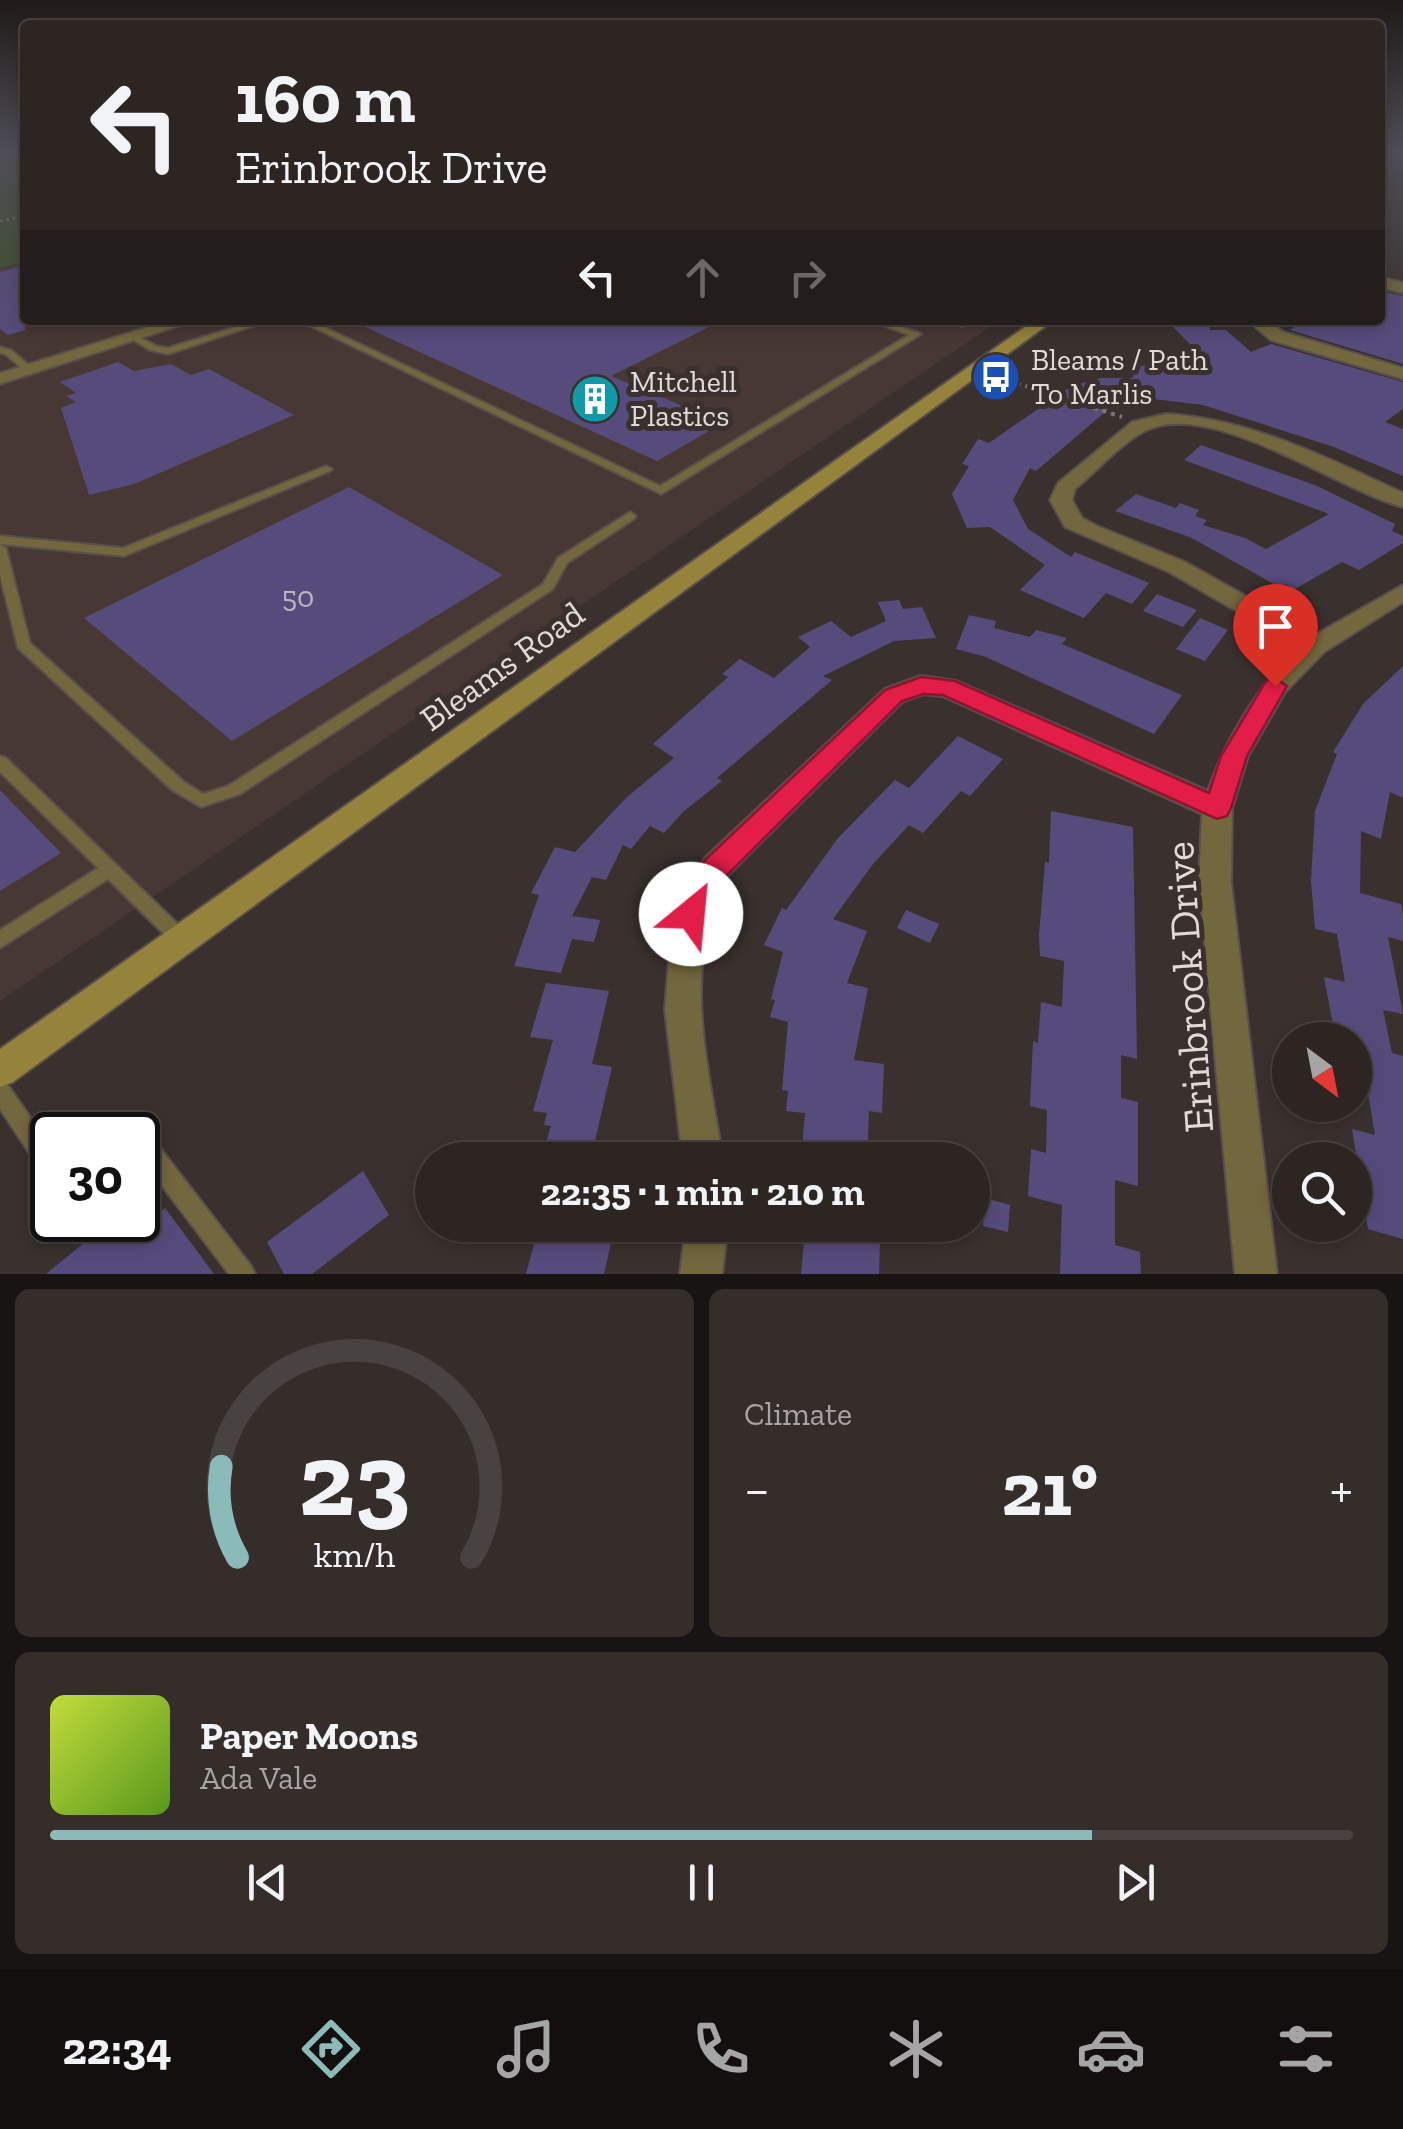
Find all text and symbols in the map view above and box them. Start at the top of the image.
text: 160 m [235,56,416,140]
icon: left [70,60,200,190]
text: Erinbrook Drive [235,141,547,195]
icon: left [570,250,625,305]
icon: ahead [675,250,730,305]
icon: right [780,250,835,305]
place label: Bleams / Path To Marlis [1031,342,1208,412]
bus stop icon: Bleams / Path To Marlis [970,351,1022,403]
place label: Mitchell Plastics [630,364,737,434]
building icon: Mitchell Plastics [569,373,621,425]
house number: 50 [282,579,314,615]
pin [1233,584,1318,687]
street label: Bleams Road [412,592,592,740]
icon: arrive [1248,599,1303,654]
street label: Erinbrook Drive [1153,840,1224,1134]
position arrow [639,862,743,966]
north arrow [1272,1022,1372,1122]
map controls [1272,1022,1372,1242]
speed limit sign: 30 [30,1112,160,1242]
button: search [1272,1142,1372,1242]
text: 22:35 · 1 min · 210 m [541,1169,864,1215]
text: Climate [744,1395,852,1433]
text: 23 [299,1417,410,1542]
text: 21° [1002,1444,1098,1534]
text: − [744,1456,770,1522]
text: + [1330,1456,1353,1522]
text: km/h [314,1533,395,1576]
text: Paper Moons [200,1713,418,1759]
text: Ada Vale [200,1759,317,1797]
icon: previous [240,1855,295,1910]
icon: pause [674,1855,729,1910]
icon: next [1108,1855,1163,1910]
icon: directions [296,2014,366,2084]
icon: music [491,2014,561,2084]
icon: phone [686,2014,756,2084]
icon: climate [881,2014,951,2084]
icon: car [1076,2014,1146,2084]
icon: filters [1271,2014,1341,2084]
text: 22:34 [62,2022,172,2076]

